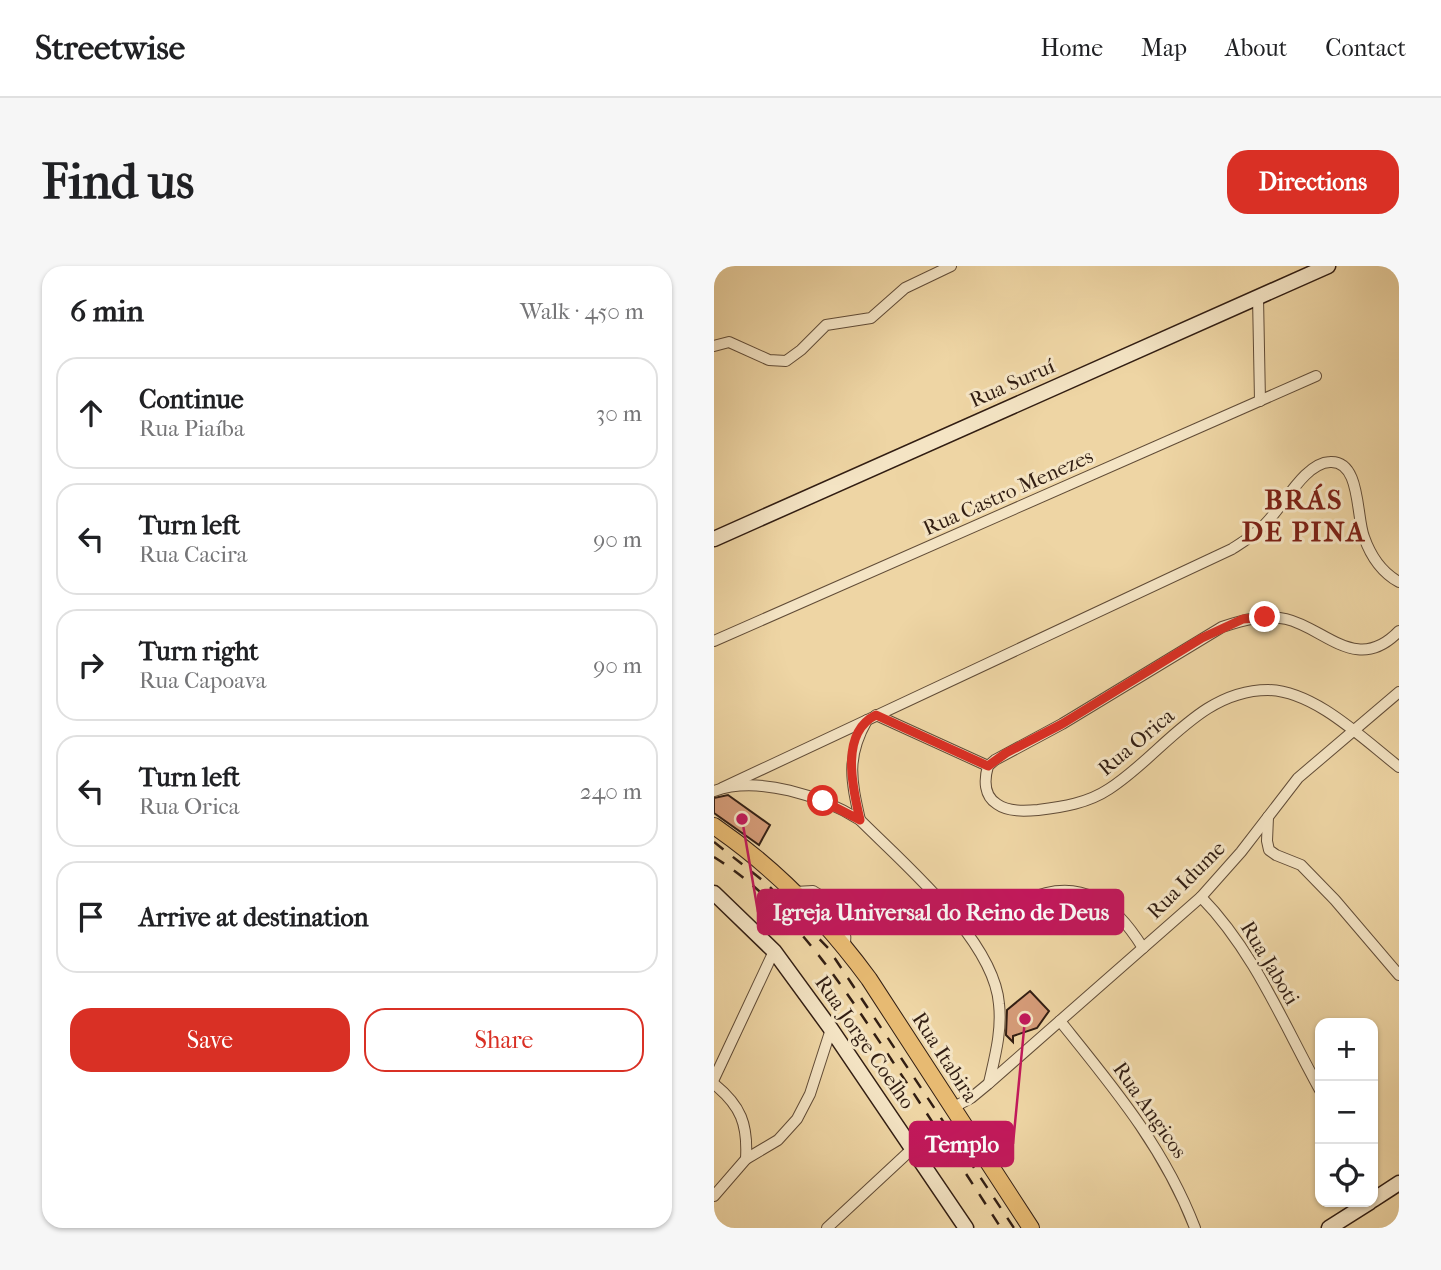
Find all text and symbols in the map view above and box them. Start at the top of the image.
text: Streetwise [35,29,185,68]
text: Home [1041,34,1103,62]
text: Map [1141,34,1187,62]
text: About [1225,34,1287,62]
text: Contact [1325,34,1406,62]
button: Directions [1227,150,1399,214]
text: Find us [42,153,194,211]
text: 6 min [70,294,144,329]
text: Walk · 450 m [520,298,644,325]
street label: Rua Suruí [966,353,1059,412]
text: Continue [139,384,244,415]
icon: ahead [72,394,110,432]
text: 30 m [596,400,642,427]
text: Rua Piaíba [139,415,245,442]
street label: Rua Castro Menezes [919,444,1097,540]
district label: BRÁS DE PINA [1242,483,1366,548]
text: Turn left [139,510,240,541]
icon: left [72,520,110,558]
text: 90 m [593,526,642,553]
text: Rua Cacira [139,541,247,568]
route end [1249,601,1280,632]
text: Turn right [139,636,259,667]
icon: right [72,646,110,684]
text: 90 m [593,652,642,679]
text: Rua Capoava [139,667,266,694]
street label: Rua Orica [1093,703,1179,781]
text: Turn left [139,762,240,793]
icon: left [72,772,110,810]
text: 240 m [580,778,642,805]
route start [807,785,838,816]
text: Rua Orica [139,793,239,820]
street label: Rua Idume [1142,836,1230,924]
callout: Igreja Universal do Reino de Deus [758,890,1123,934]
icon: arrive [72,898,110,936]
text: Igreja Universal do Reino de Deus [773,899,1110,926]
text: Arrive at destination [139,902,369,933]
street label: Rua Jaboti [1236,917,1304,1009]
street label: Rua Jorge Coelho [810,971,920,1113]
button: Save [70,1008,350,1072]
button: Share [364,1008,644,1072]
street label: Rua Itabira [907,1008,983,1106]
map controls [1315,1018,1378,1207]
button: + [1315,1018,1378,1081]
street label: Rua Angicos [1108,1057,1192,1163]
button: − [1315,1081,1378,1144]
callout: Templo [910,1122,1013,1166]
text: Templo [924,1131,999,1158]
button: locate [1315,1144,1378,1207]

